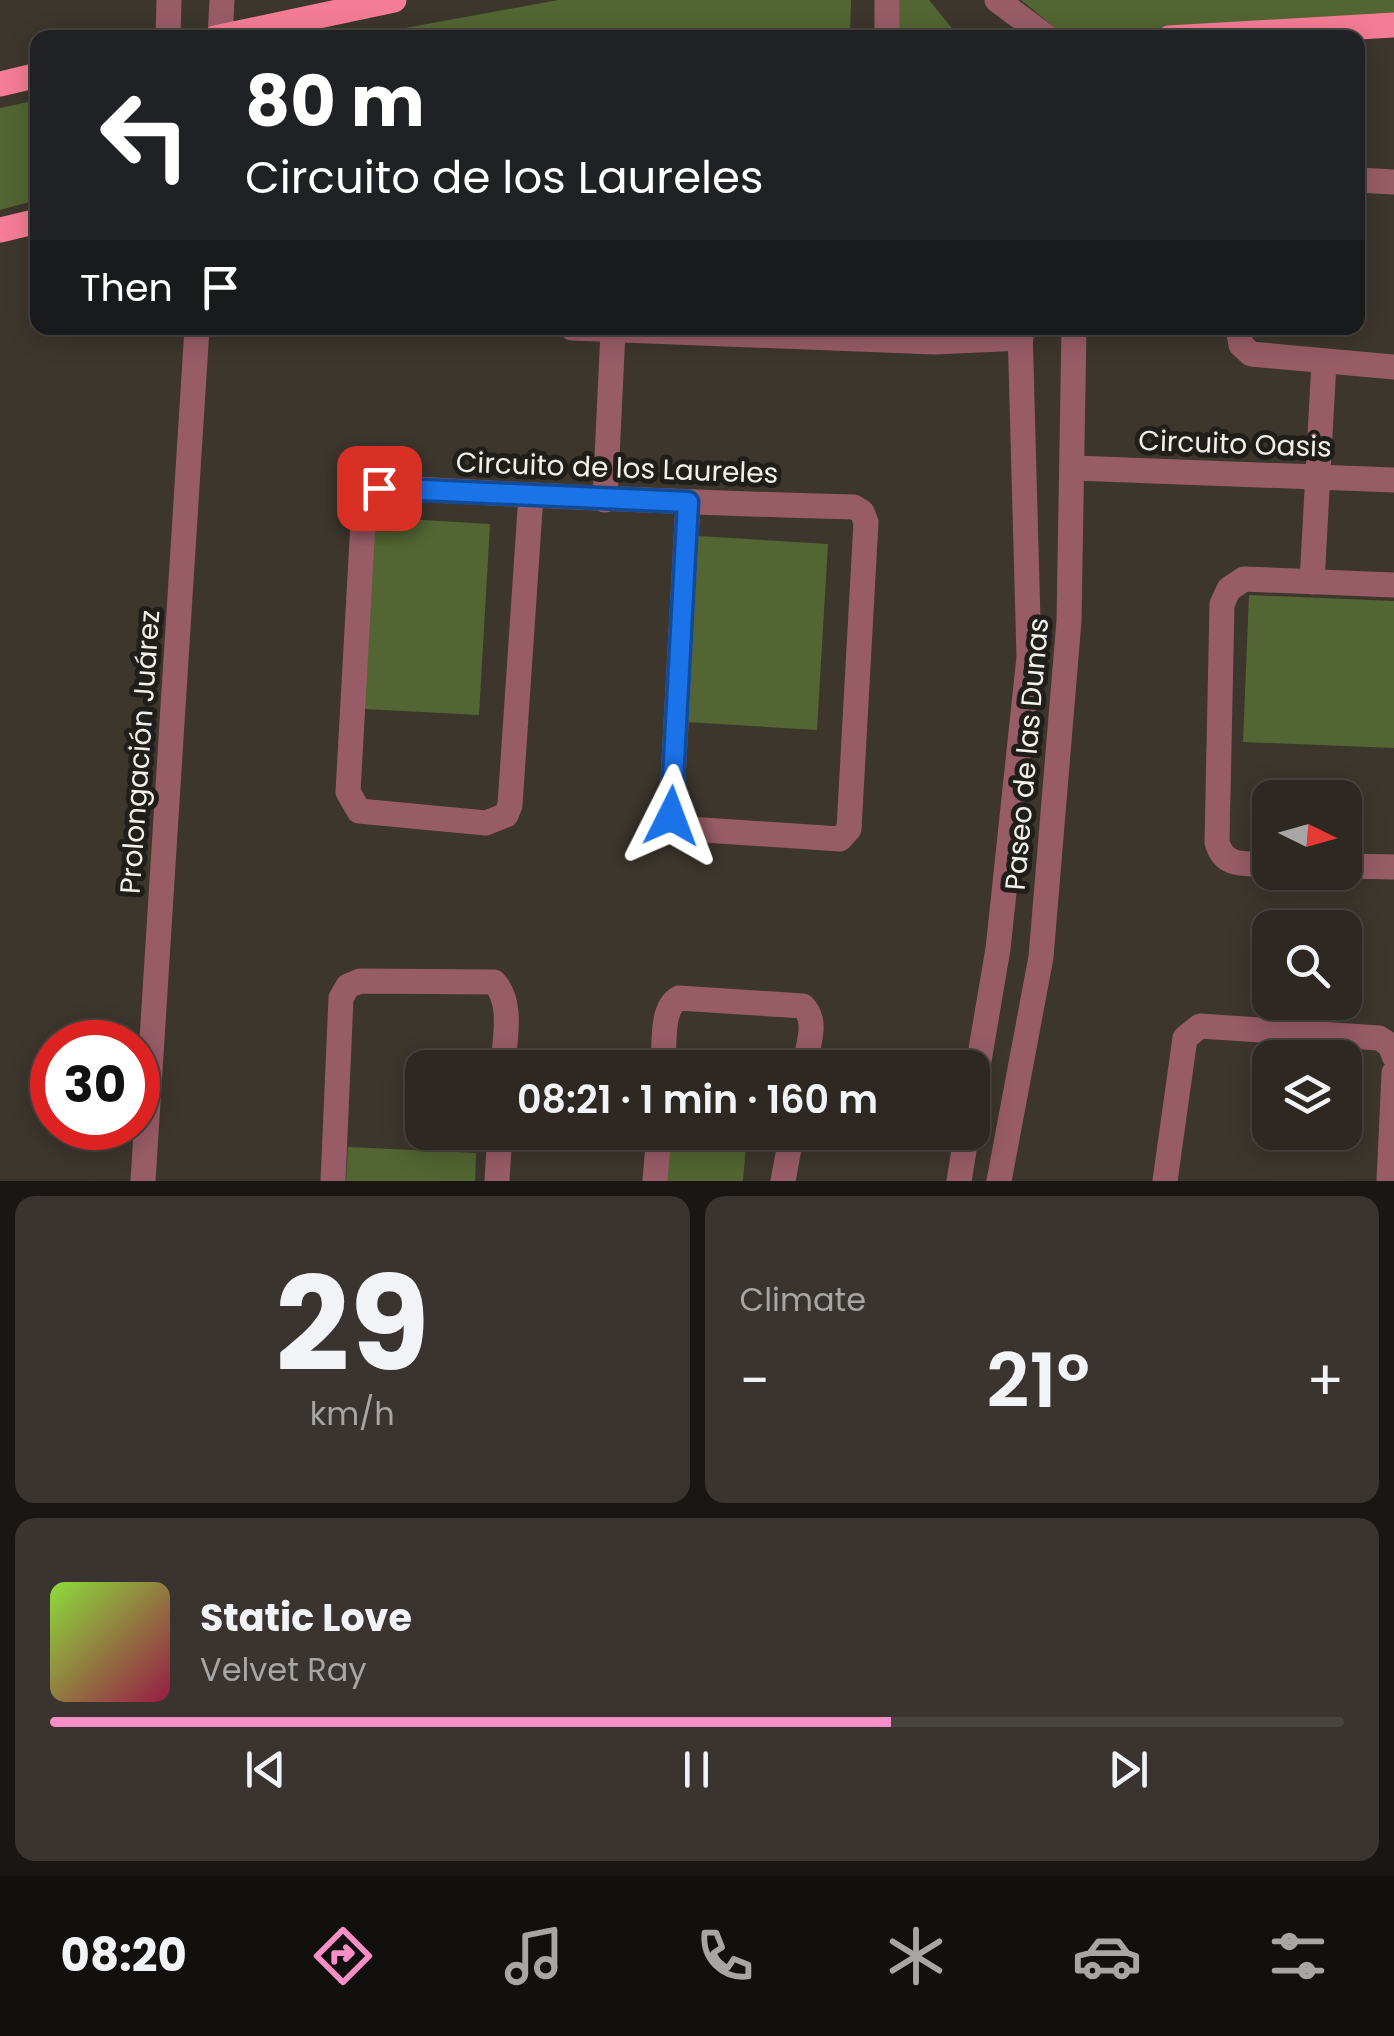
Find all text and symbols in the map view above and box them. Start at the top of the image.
text: 80 m [245,52,425,151]
icon: left [80,70,210,200]
text: Circuito de los Laureles [245,146,764,209]
icon: arrive [193,260,248,315]
text: Then [80,261,173,314]
street label: Circuito Oasis [1138,421,1332,467]
street label: Circuito de los Laureles [455,443,779,493]
pin [337,446,422,531]
icon: arrive [352,461,407,516]
street label: Prolongación Juárez [111,609,169,895]
street label: Paseo de las Dunas [996,616,1058,892]
position arrow [619,764,723,868]
north arrow [1252,780,1362,890]
map controls [1252,780,1362,1150]
button: search [1252,910,1362,1020]
speed limit sign: 30 [30,1020,160,1150]
button: layers [1252,1040,1362,1150]
text: 08:21 · 1 min · 160 m [517,1073,878,1126]
text: 29 [275,1233,429,1416]
text: Climate [740,1277,866,1322]
text: 21° [986,1328,1090,1433]
text: − [740,1342,770,1419]
text: + [1306,1342,1344,1419]
text: km/h [310,1391,395,1436]
text: Static Love [200,1591,412,1644]
text: Velvet Ray [200,1647,366,1692]
icon: previous [238,1742,293,1797]
icon: pause [669,1742,724,1797]
icon: next [1101,1742,1156,1797]
icon: directions [308,1921,378,1991]
icon: music [499,1921,569,1991]
icon: phone [690,1921,760,1991]
icon: climate [881,1921,951,1991]
icon: car [1072,1921,1142,1991]
icon: filters [1263,1921,1333,1991]
text: 08:20 [61,1924,187,1987]

